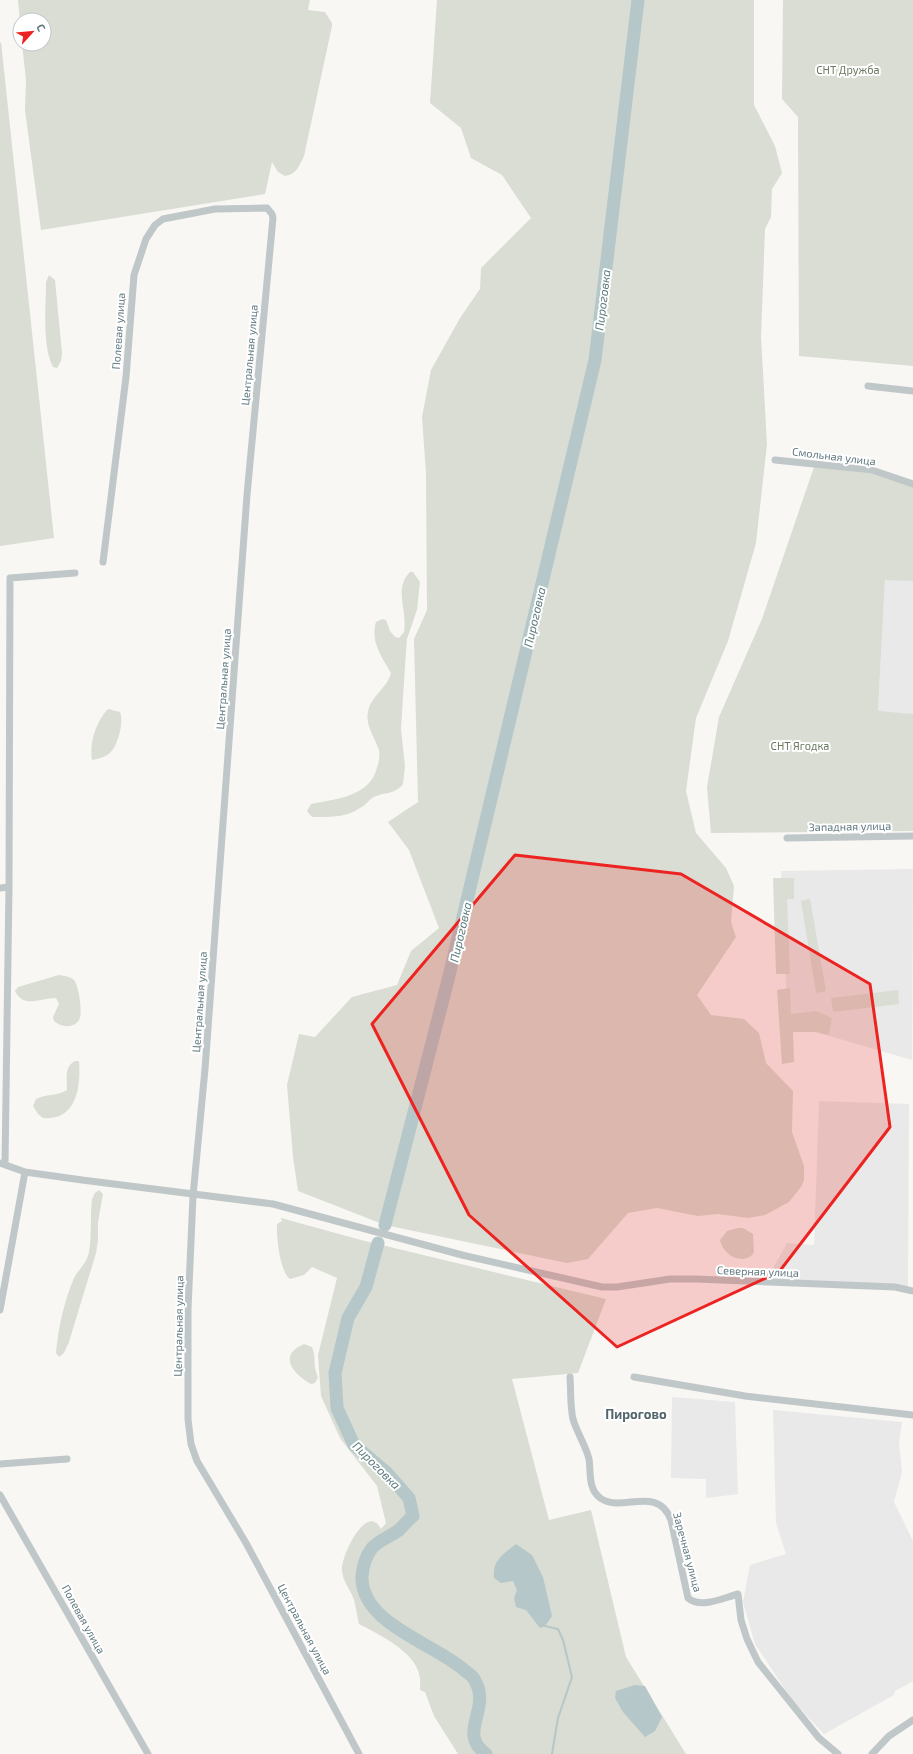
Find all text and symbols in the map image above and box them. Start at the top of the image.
north arrow [12,12,52,52]
text: С [34,21,49,34]
park label: СНТ Дружба [816,63,880,77]
water label: Пироговка [591,269,613,331]
street label: Полевая улица [109,292,128,370]
street label: Центральная улица [238,304,261,406]
street label: Смольная улица [791,444,877,469]
water label: Пироговка [520,585,548,648]
street label: Центральная улица [213,628,234,730]
park label: СНТ Ягодка [771,739,829,752]
street label: Западная улица [809,819,891,834]
water label: Пироговка [446,900,474,963]
street label: Центральная улица [189,951,210,1053]
street label: Северная улица [717,1263,799,1280]
street label: Центральная улица [171,1275,186,1377]
district label: Пирогово [605,1406,667,1422]
water label: Пироговка [350,1438,404,1492]
street label: Заречная улица [670,1511,705,1594]
street label: Центральная улица [275,1581,335,1677]
street label: Полевая улица [59,1582,108,1656]

